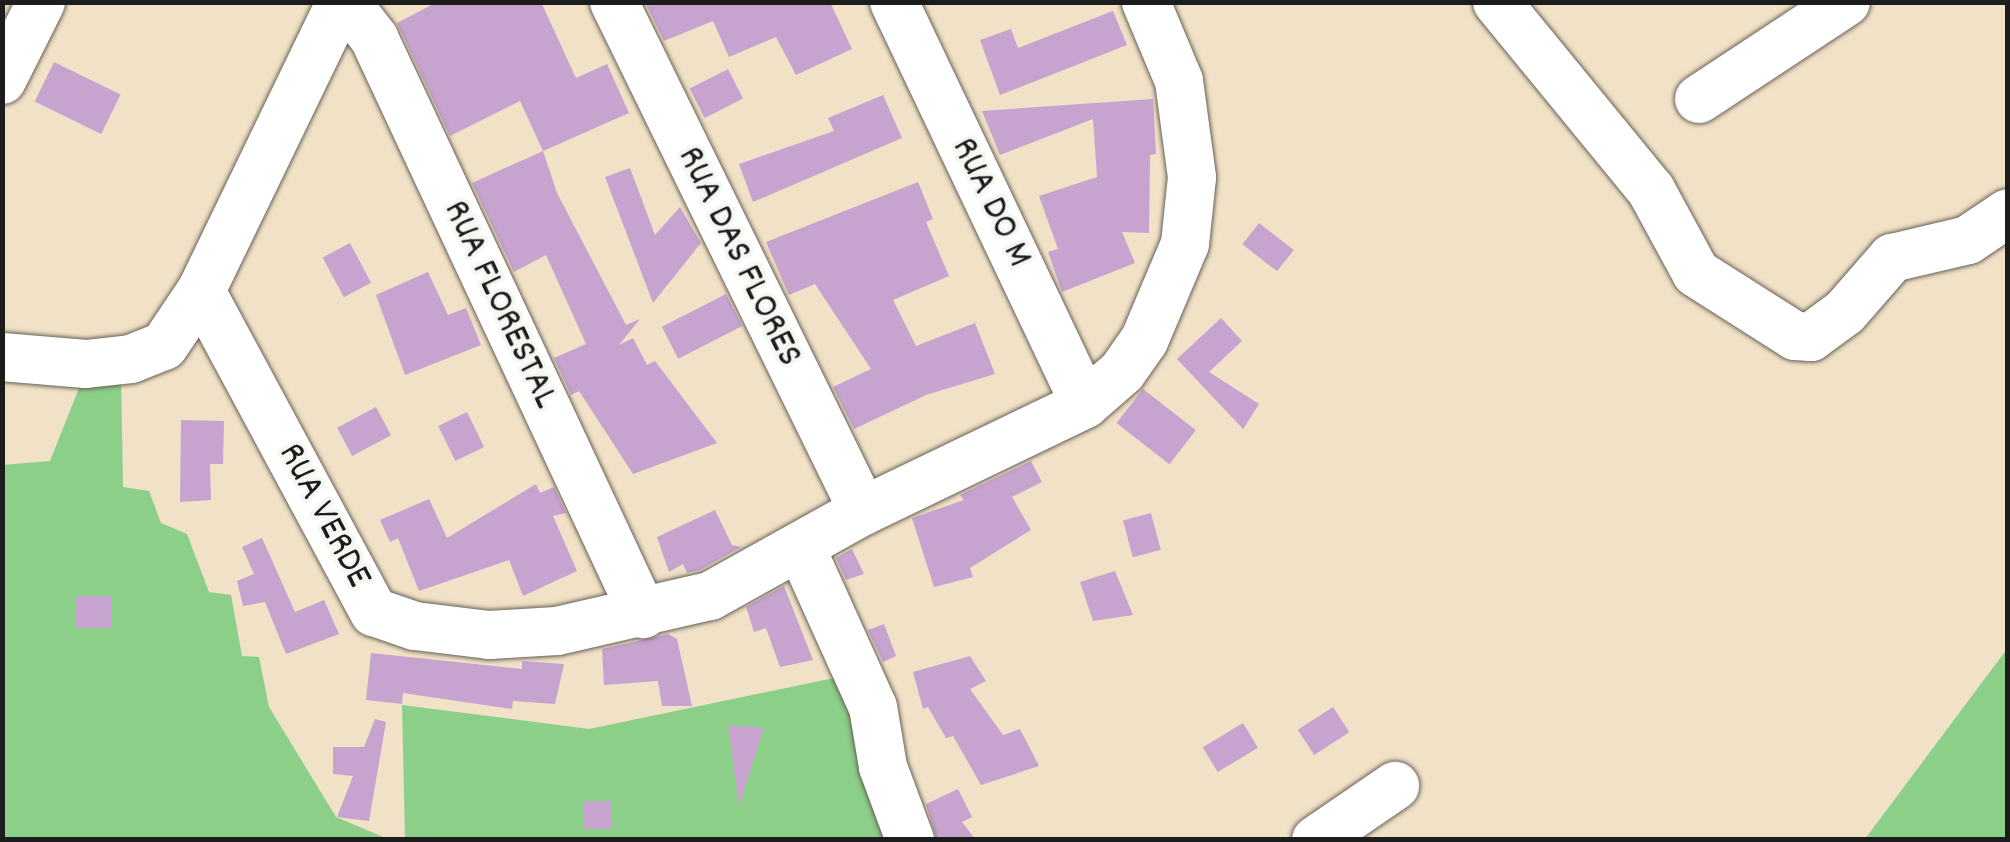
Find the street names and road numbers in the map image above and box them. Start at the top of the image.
street label: RUA DO M [939,131,1041,275]
street label: RUA DAS FLORES [665,140,811,374]
street label: RUA FLORESTAL [431,194,567,416]
street label: RUA VERDE [266,436,380,596]

